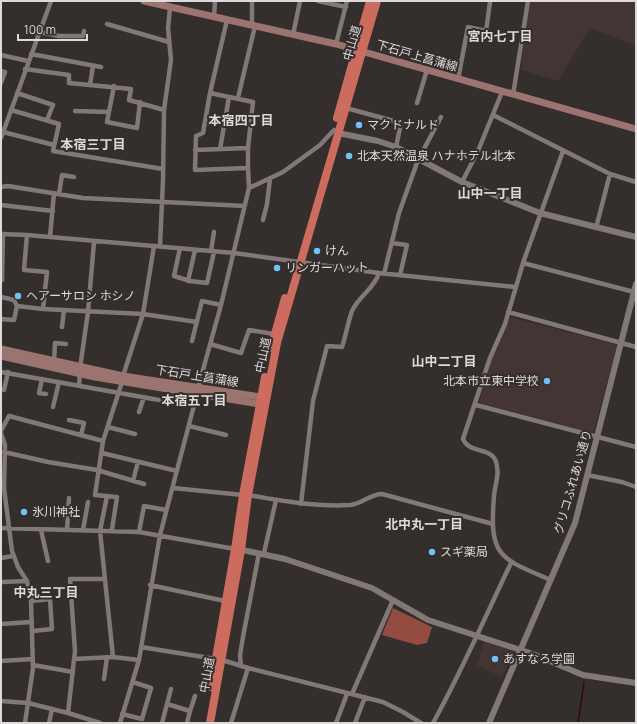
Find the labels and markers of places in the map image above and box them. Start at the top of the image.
place label: マクドナルド [367,116,439,133]
marker: マクドナルド [354,120,364,130]
place label: 北本天然温泉 ハナホテル北本 [357,147,515,164]
marker: 北本天然温泉 ハナホテル北本 [344,151,354,161]
place label: けん [325,242,349,259]
marker: けん [312,246,322,256]
place label: リンガーハット [285,259,369,276]
marker: リンガーハット [272,263,282,273]
place label: ヘアーサロン ホシノ [26,287,135,304]
marker: ヘアーサロン ホシノ [13,291,23,301]
place label: 北本市立東中学校 [443,372,539,389]
marker: 北本市立東中学校 [542,376,552,386]
place label: 氷川神社 [32,503,80,520]
marker: 氷川神社 [19,507,29,517]
place label: スギ薬局 [440,543,488,560]
marker: スギ薬局 [427,547,437,557]
place label: あすなろ学園 [503,650,575,667]
marker: あすなろ学園 [490,654,500,664]

